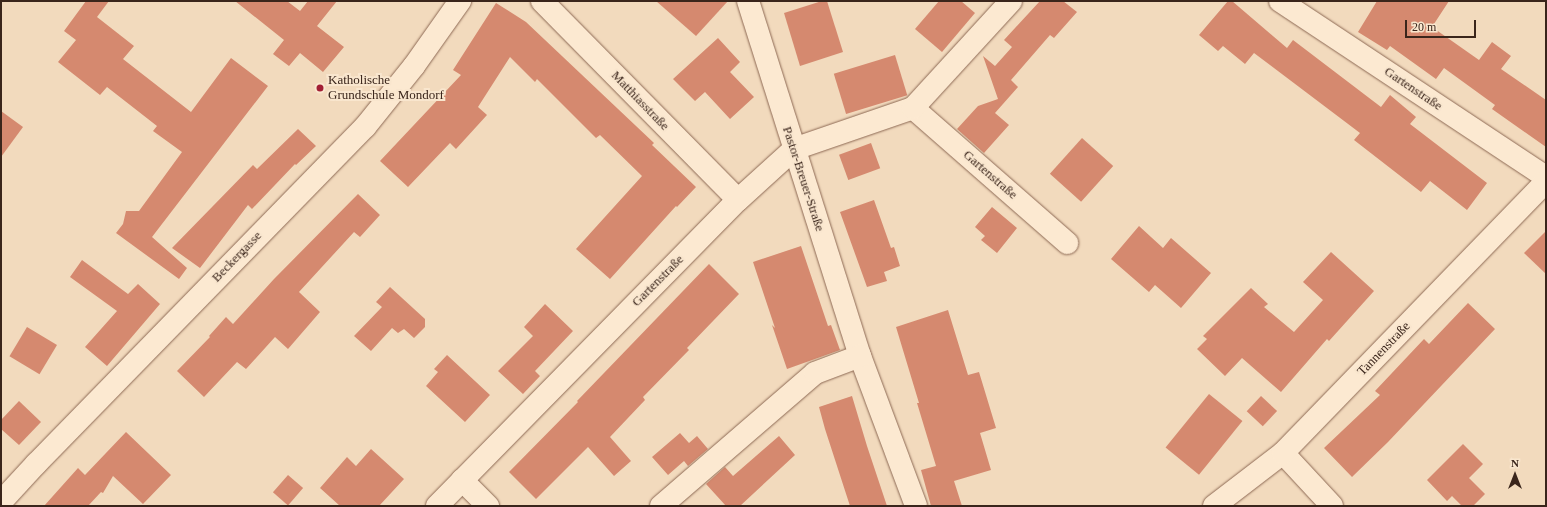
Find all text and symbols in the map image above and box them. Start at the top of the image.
scale bar [1407,12,1478,38]
text: 20 m [1412,20,1436,34]
street label: Gartenstraße [1381,64,1445,114]
street label: Matthiasstraße [608,68,672,134]
place label: Katholische Grundschule Mondorf [328,73,444,104]
marker: Katholische Grundschule Mondorf [315,83,325,93]
street label: Pastor-Breuer-Straße [779,125,827,233]
street label: Gartenstraße [960,147,1020,203]
street label: Beckergasse [209,228,265,286]
street label: Gartenstraße [629,252,687,310]
street label: Tannenstraße [1354,319,1414,379]
north arrow [1495,455,1535,495]
text: N [1511,457,1519,469]

